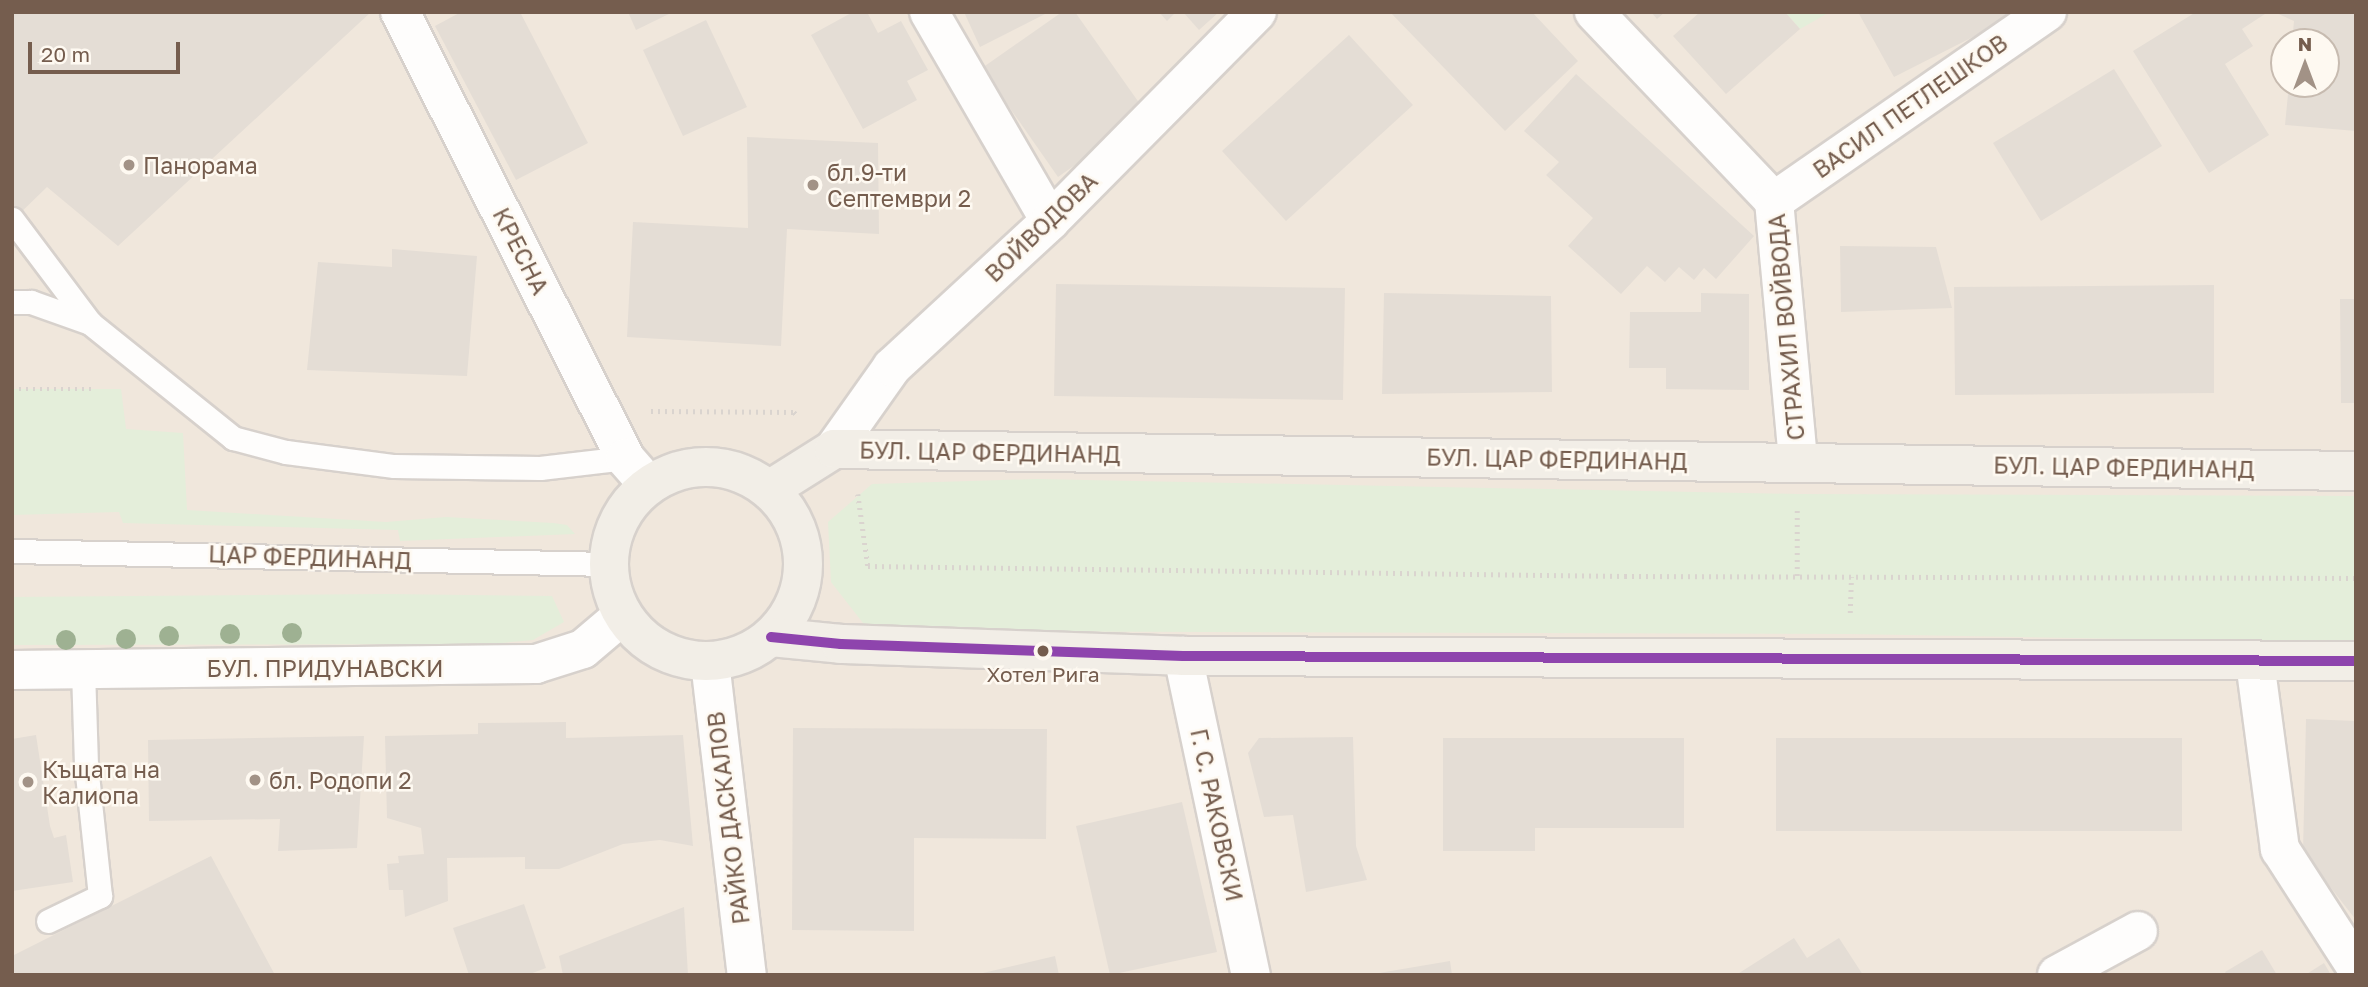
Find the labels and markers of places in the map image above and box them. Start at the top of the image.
place label: Панорама [143,151,258,179]
marker: Панорама [121,157,137,173]
place label: бл.9-ти Септември 2 [827,158,971,212]
marker: бл.9-ти Септември 2 [805,177,821,193]
marker: Хотел Рига [1036,644,1050,658]
place label: Хотел Рига [986,661,1100,687]
place label: Къщата на Калиопа [42,755,160,809]
place label: бл. Родопи 2 [269,766,412,794]
marker: бл. Родопи 2 [247,772,263,788]
marker: Къщата на Калиопа [20,774,36,790]

